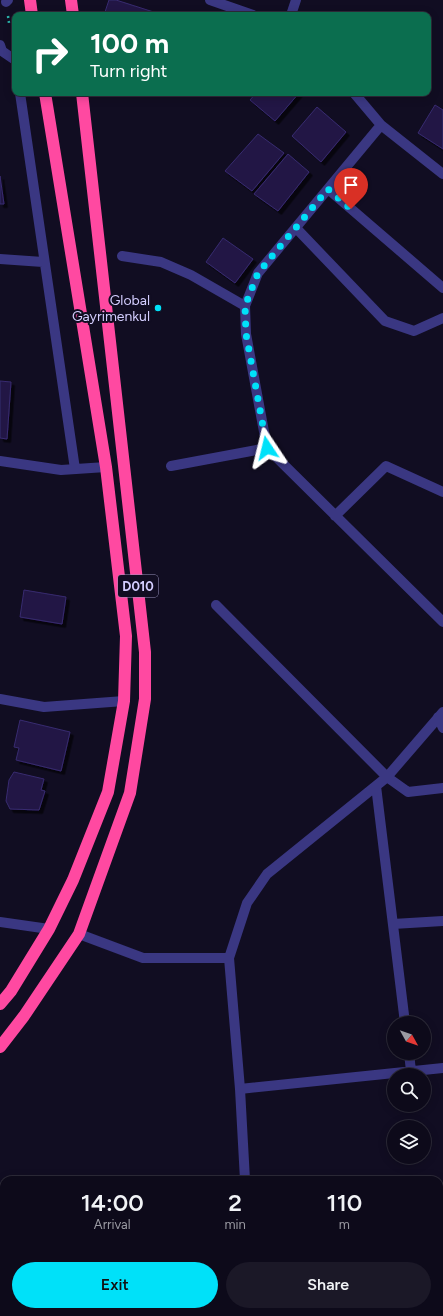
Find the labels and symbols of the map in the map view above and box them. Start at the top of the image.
pin [334,168,368,209]
place label: Global Gayrimenkul [72,292,150,325]
marker: Global Gayrimenkul [153,303,163,313]
position arrow [246,427,288,469]
road number: D010 [118,575,158,597]
north arrow [387,1016,431,1060]

